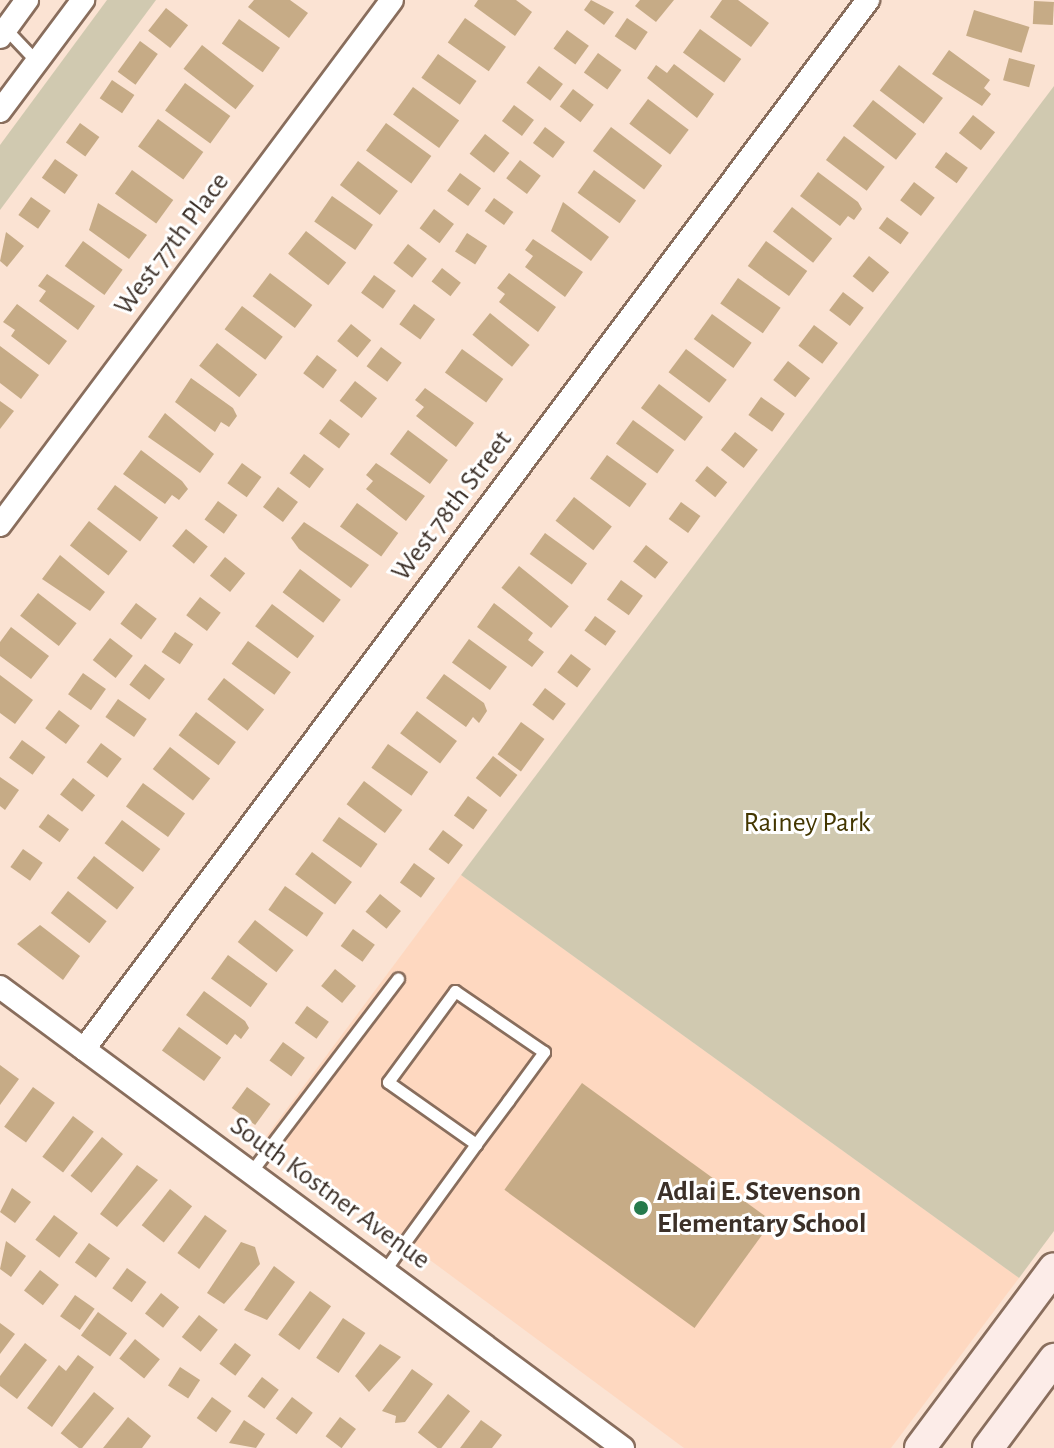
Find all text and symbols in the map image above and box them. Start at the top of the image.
street label: West 77th Place [107,166,237,322]
street label: West 78th Street [385,424,519,588]
park label: Rainey Park [744,806,870,840]
street label: South Kostner Avenue [223,1109,437,1277]
place label: Adlai E. Stevenson Elementary School [657,1175,866,1241]
marker: Adlai E. Stevenson Elementary School [632,1199,650,1217]

